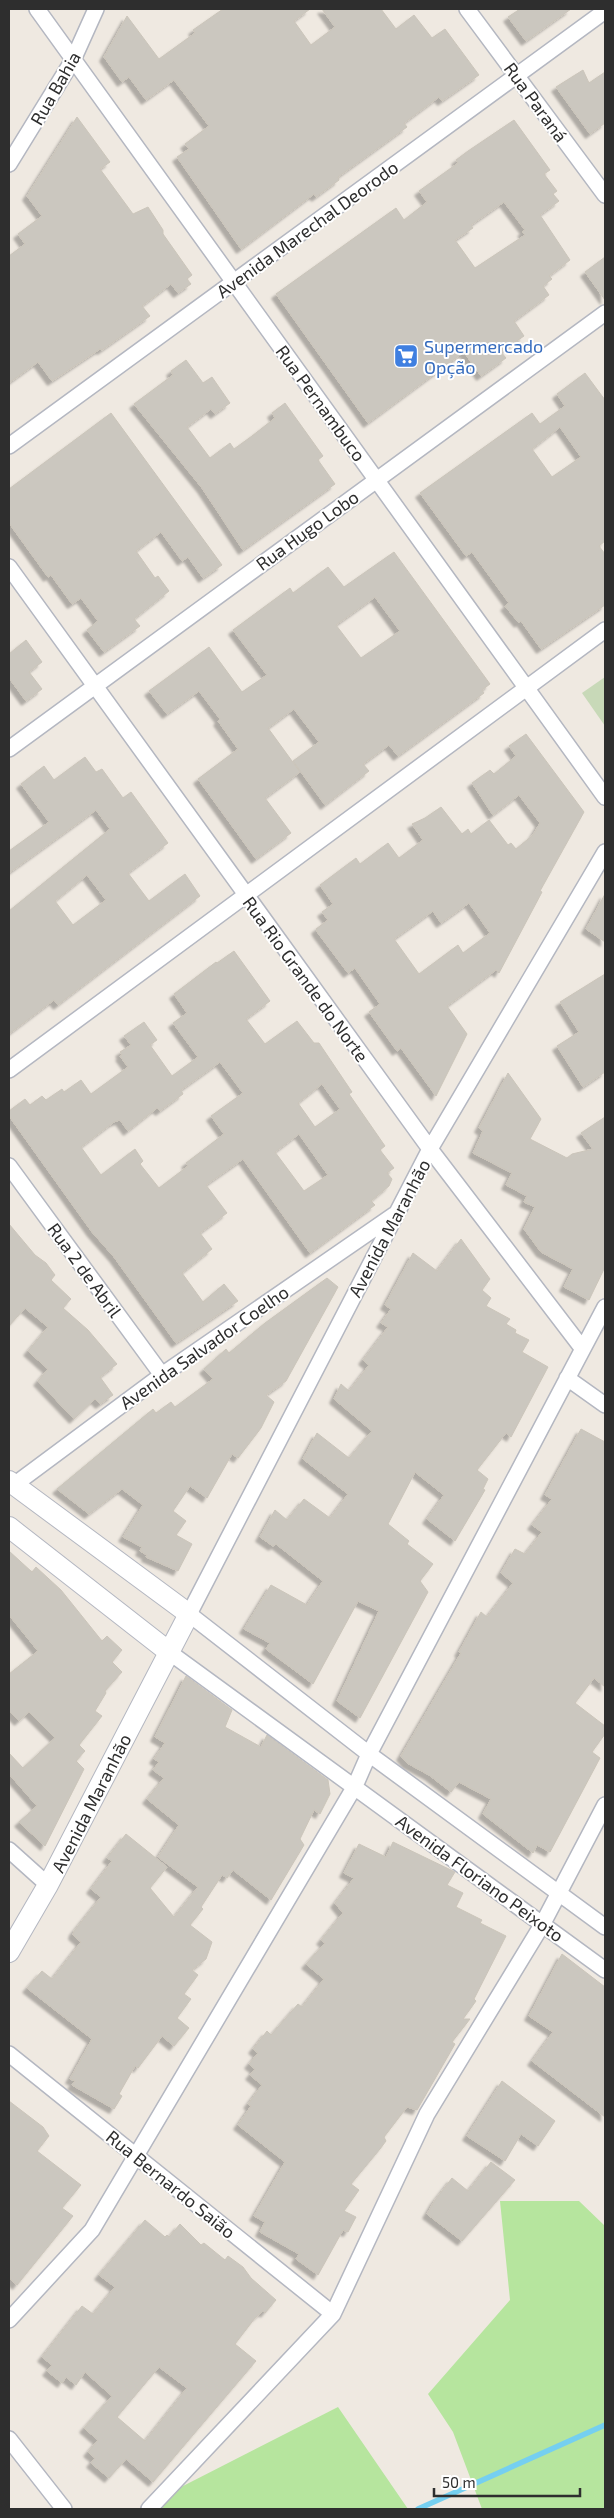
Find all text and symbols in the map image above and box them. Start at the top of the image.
street label: Rua Bahia [25,47,85,129]
street label: Rua Paraná [500,58,572,146]
street label: Avenida Marechal Deorodo [212,156,402,302]
place label: Supermercado Opção [424,335,543,379]
street label: Rua Pernambuco [271,341,371,465]
supermarket icon: Supermercado Opção [393,343,419,369]
street label: Rua Hugo Lobo [251,485,363,575]
street label: Rua Rio Grande do Norte [239,892,373,1066]
street label: Avenida Maranhão [343,1155,435,1301]
street label: Rua 2 de Abril [43,1218,127,1322]
street label: Avenida Salvador Coelho [115,1280,293,1414]
street label: Avenida Maranhão [47,1730,135,1876]
street label: Avenida Floriano Peixoto [392,1810,568,1946]
street label: Rua Bernardo Saião [102,2125,240,2243]
scale bar [434,2466,580,2498]
text: 50 m [442,2473,476,2491]

